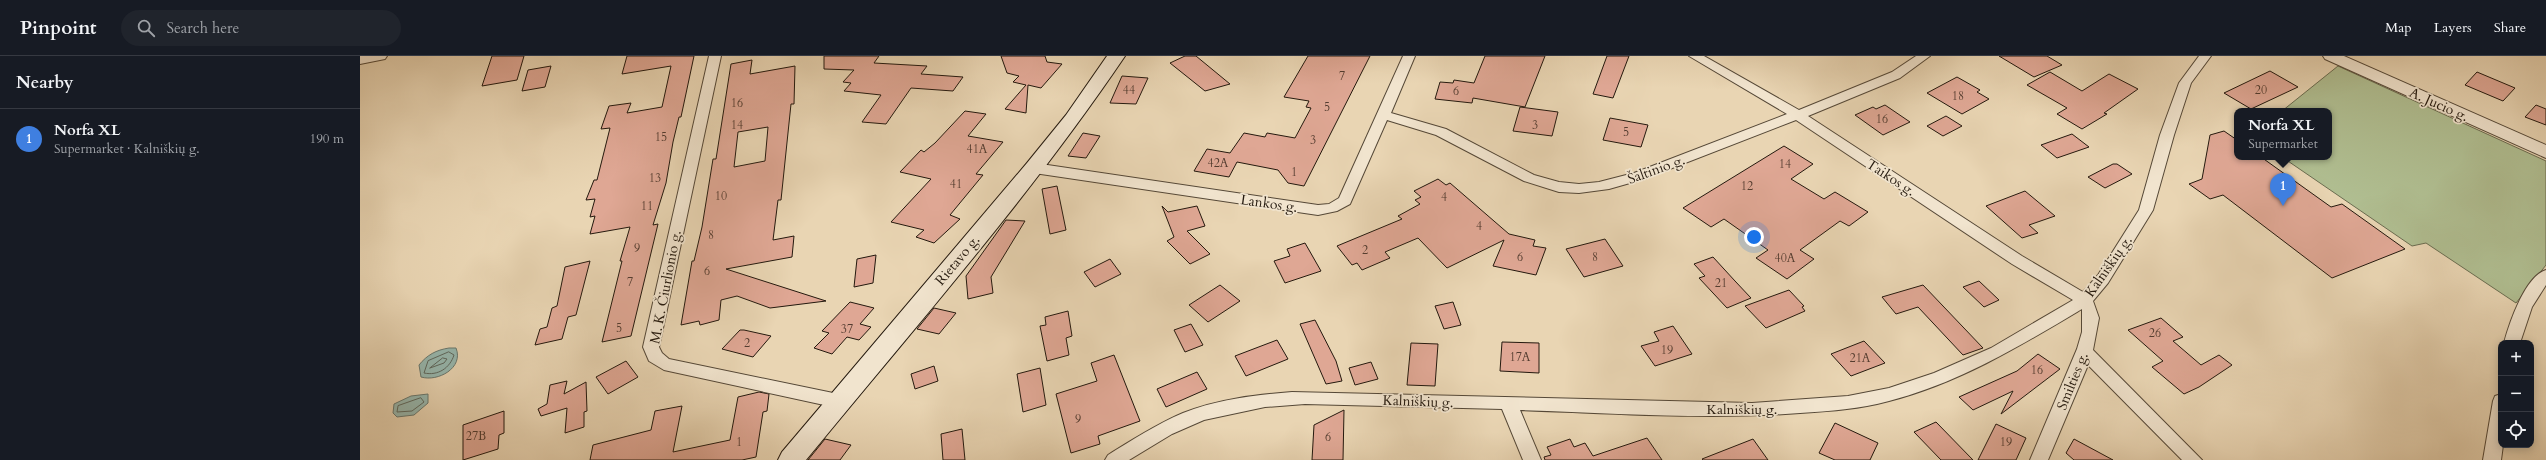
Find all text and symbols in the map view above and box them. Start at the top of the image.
search box [121,10,401,46]
text: Pinpoint [20,15,97,41]
icon: search [135,17,157,39]
text: Search here [167,18,239,38]
text: Map [2385,18,2412,37]
text: Layers [2434,18,2472,37]
text: Share [2494,18,2526,37]
house number: 7 [1339,68,1345,84]
text: Nearby [16,71,73,94]
house number: 44 [1123,82,1135,98]
house number: 20 [2255,82,2267,98]
house number: 6 [1453,83,1459,99]
street label: A. Jucio g. [2406,83,2471,126]
house number: 18 [1952,88,1964,104]
house number: 16 [731,95,743,111]
house number: 5 [1324,99,1330,115]
popup [2234,108,2332,160]
house number: 16 [1876,111,1888,127]
text: Norfa XL [2248,115,2315,135]
house number: 14 [731,117,743,133]
house number: 3 [1532,117,1538,133]
text: Norfa XL [54,120,120,140]
house number: 5 [1623,124,1629,140]
house number: 15 [655,129,667,145]
text: 1 [26,130,32,148]
text: 190 m [310,130,344,148]
house number: 3 [1310,132,1316,148]
text: Supermarket [2248,135,2318,153]
text: Supermarket · Kalniškių g. [54,140,200,158]
house number: 41A [967,141,988,157]
street label: Šaltinio g. [1625,150,1687,189]
street label: Taikos g. [1862,154,1919,200]
house number: 42A [1208,155,1229,171]
house number: 14 [1779,156,1791,172]
house number: 1 [1291,164,1297,180]
house number: 13 [649,170,661,186]
pin: 1 [2270,173,2296,206]
house number: 41 [950,176,962,192]
house number: 12 [1741,178,1753,194]
house number: 10 [715,188,727,204]
house number: 4 [1441,189,1447,205]
street label: Lankos g. [1239,190,1299,217]
house number: 11 [641,198,653,214]
house number: 4 [1476,218,1482,234]
house number: 8 [708,227,714,243]
your location [1744,227,1764,247]
street label: M. K. Čiurlionio g. [645,229,686,346]
street label: Rietavo g. [931,231,984,290]
street label: Kalniškių g. [2080,232,2137,301]
house number: 9 [634,240,640,256]
house number: 2 [1362,242,1368,258]
house number: 6 [1517,249,1523,265]
house number: 8 [1592,249,1598,265]
house number: 40A [1775,250,1796,266]
house number: 6 [704,263,710,279]
house number: 7 [627,274,633,290]
house number: 21 [1715,275,1727,291]
house number: 5 [616,320,622,336]
house number: 37 [841,321,853,337]
house number: 26 [2149,325,2161,341]
house number: 2 [744,335,750,351]
map controls [2498,340,2534,448]
button: + [2498,340,2534,376]
house number: 19 [1661,342,1673,358]
house number: 17A [1510,349,1531,365]
street label: Smilties g. [2052,349,2093,413]
house number: 21A [1850,350,1871,366]
house number: 16 [2031,362,2043,378]
button: − [2498,376,2534,412]
street label: Kalniškių g. [1382,391,1454,412]
street label: Kalniškių g. [1707,400,1777,419]
house number: 9 [1075,411,1081,427]
button: locate [2498,412,2534,448]
house number: 27B [466,428,486,444]
house number: 6 [1325,429,1331,445]
house number: 1 [736,434,742,450]
house number: 19 [2000,434,2012,450]

